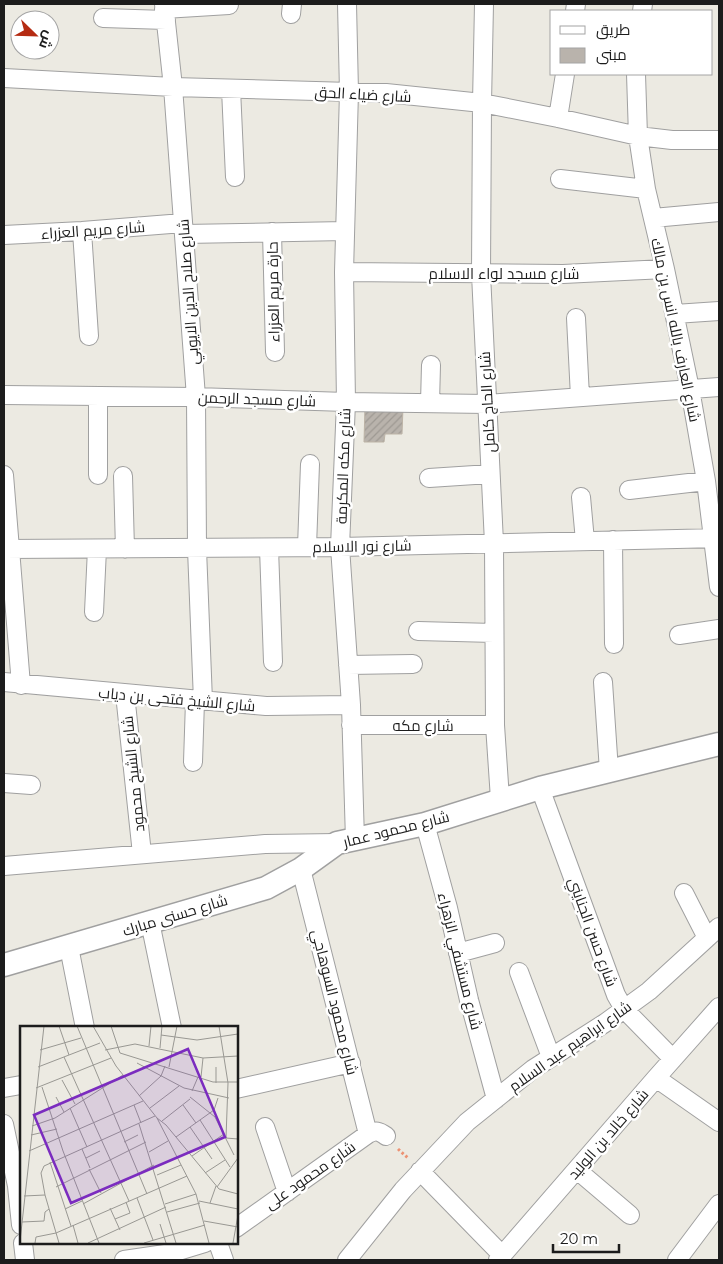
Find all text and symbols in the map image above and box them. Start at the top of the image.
north arrow [10,10,60,60]
legend [550,10,713,75]
text: طريق [596,20,630,40]
text: ش [35,28,59,52]
text: مبنى [596,45,627,65]
street label: شارع ضياء الحق [314,82,412,108]
street label: شارع مريم العزراء [40,217,146,245]
street label: شارع صلاح الدين الايوبي [173,218,206,366]
street label: شارع العارف بالله انس بن مالك [645,236,705,424]
street label: حارة مريم العزراء [263,241,284,343]
street label: شارع مسجد لواء الاسلام [429,264,580,285]
street label: شارع الحاج كامل [475,351,501,453]
street label: شارع مسجد الرحمن [198,387,316,413]
street label: شارع مكه المكرمة [331,408,357,524]
street label: شارع نور الاسلام [312,536,412,558]
street label: شارع الشيخ فتحى بن دياب [98,683,256,717]
street label: شارع الشيخ محمود [117,715,151,833]
street label: شارع مكه [392,716,454,737]
street label: شارع محمود عمار [340,807,452,854]
street label: شارع حسن الجنايني [562,875,622,990]
street label: شارع حسنى مبارك [120,890,230,942]
street label: شارع مستشفي الزهراء [431,890,486,1032]
street label: شارع محمود السوهاجي [305,927,362,1077]
street label: شارع ابراهيم عبد السلام [505,996,636,1097]
inset map [20,1026,238,1244]
street label: شارع خالد بن الوليد [564,1085,654,1184]
street label: شارع محمود على [261,1137,360,1215]
scale bar [553,1222,619,1254]
text: 20 m [560,1229,598,1248]

